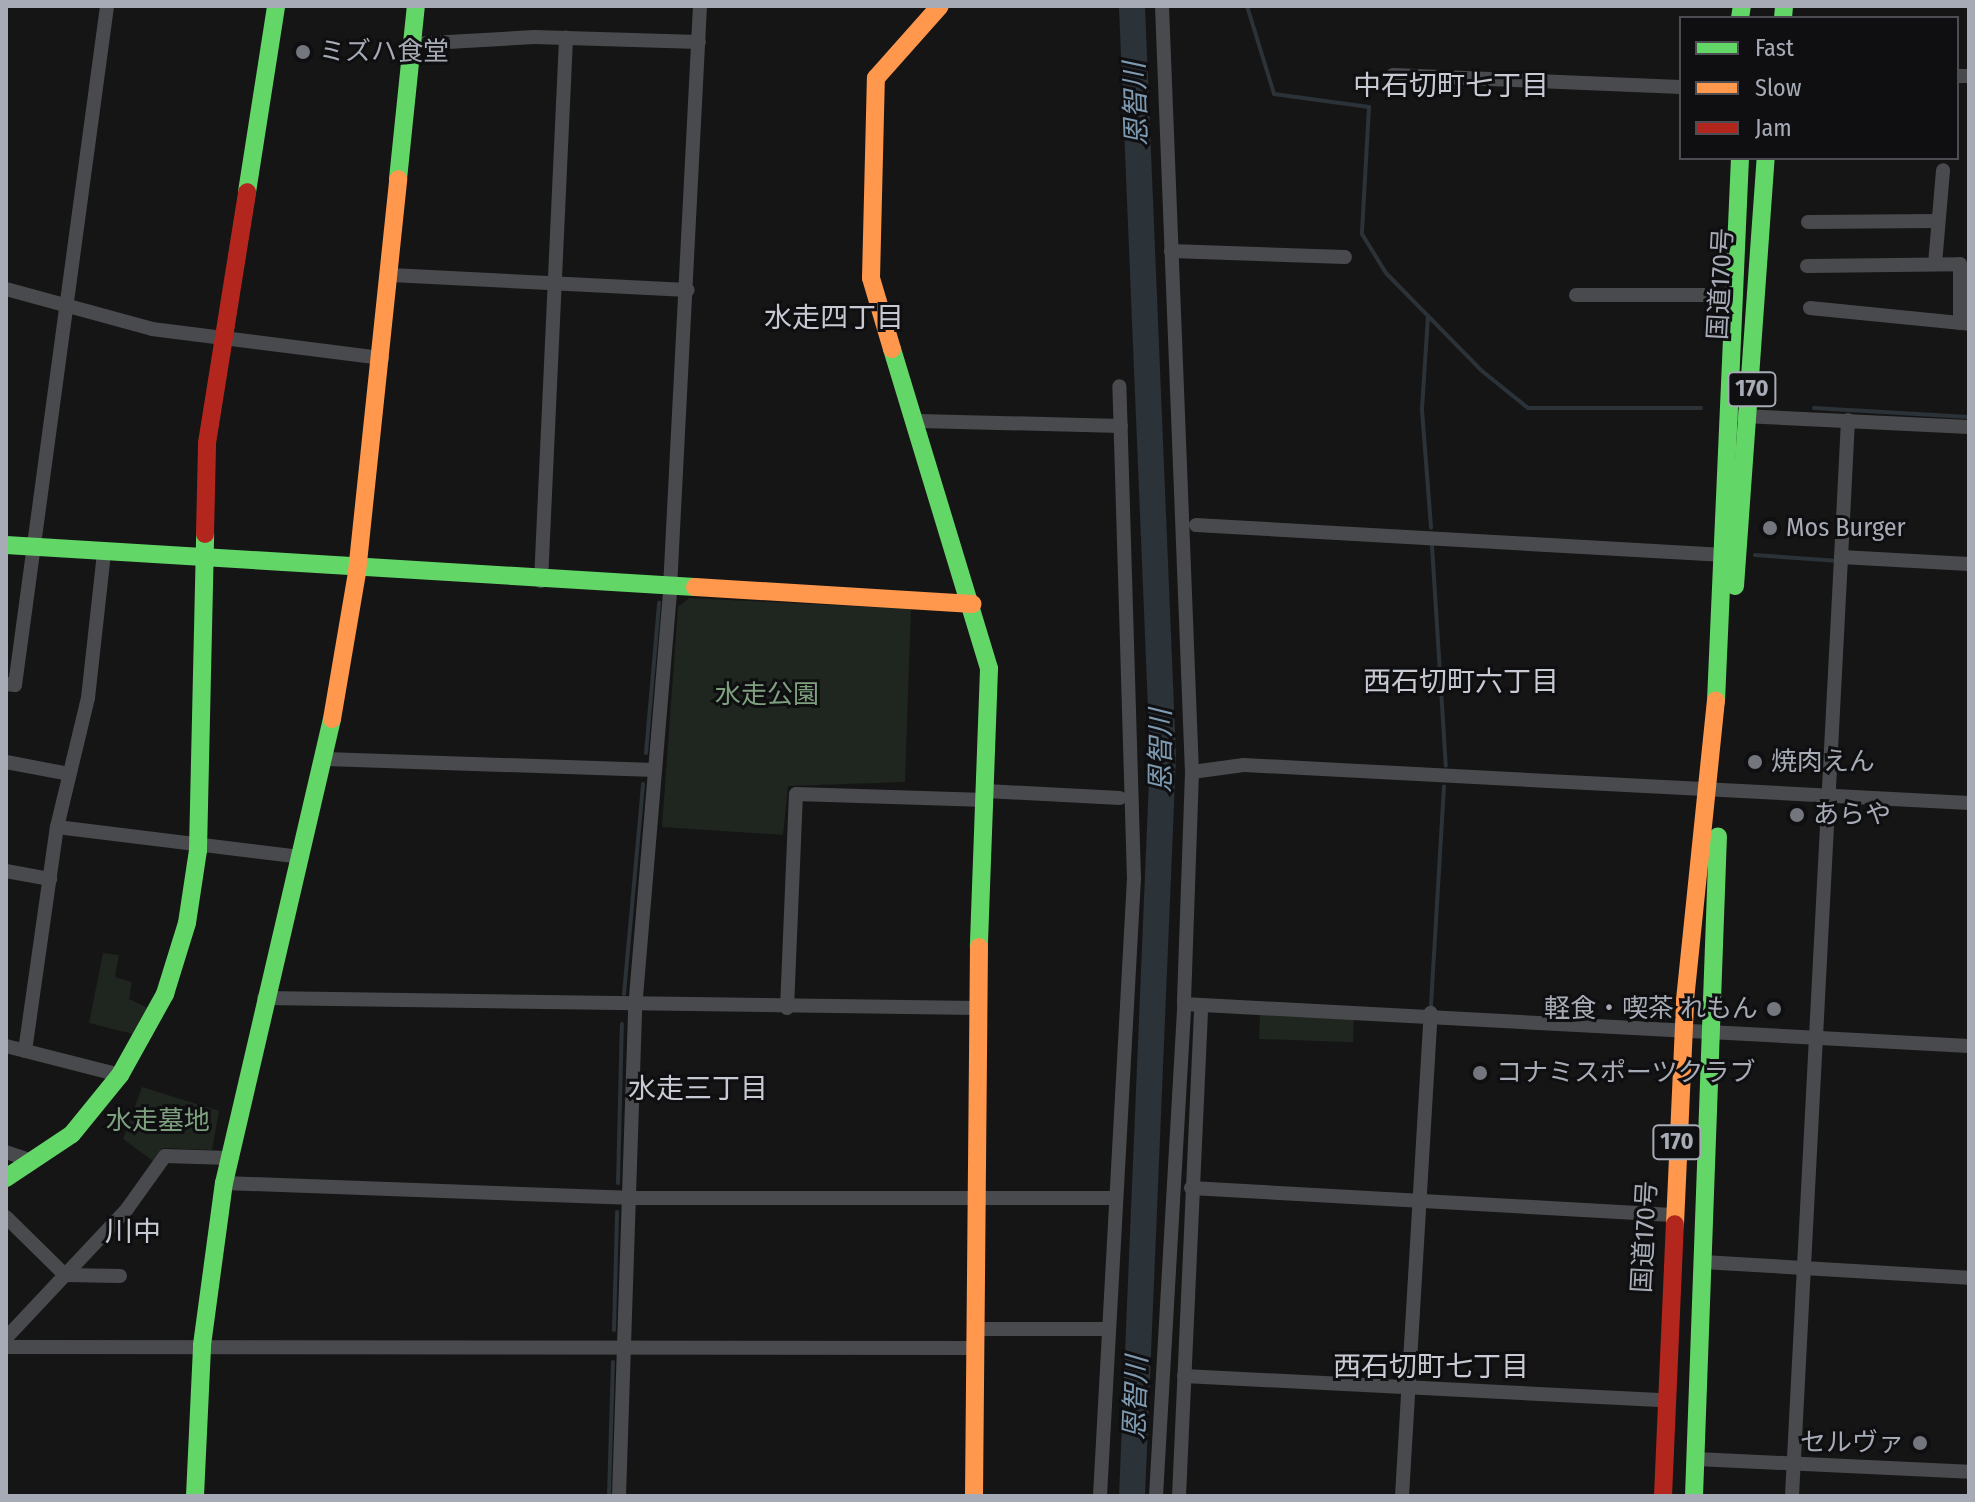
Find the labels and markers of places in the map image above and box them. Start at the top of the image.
place label: ミズハ食堂 [319,36,449,68]
marker: ミズハ食堂 [294,43,312,61]
place label: Mos Burger [1786,512,1906,544]
marker: Mos Burger [1761,519,1779,537]
place label: 焼肉えん [1771,746,1875,778]
marker: 焼肉えん [1746,753,1764,771]
place label: あらや [1813,799,1891,831]
marker: あらや [1788,806,1806,824]
place label: 軽食・喫茶 れもん [1544,993,1758,1025]
marker: 軽食・喫茶 れもん [1765,1000,1783,1018]
place label: コナミスポーツクラブ [1496,1057,1756,1089]
marker: コナミスポーツクラブ [1471,1064,1489,1082]
place label: セルヴァ [1800,1427,1904,1459]
marker: セルヴァ [1911,1434,1929,1452]

